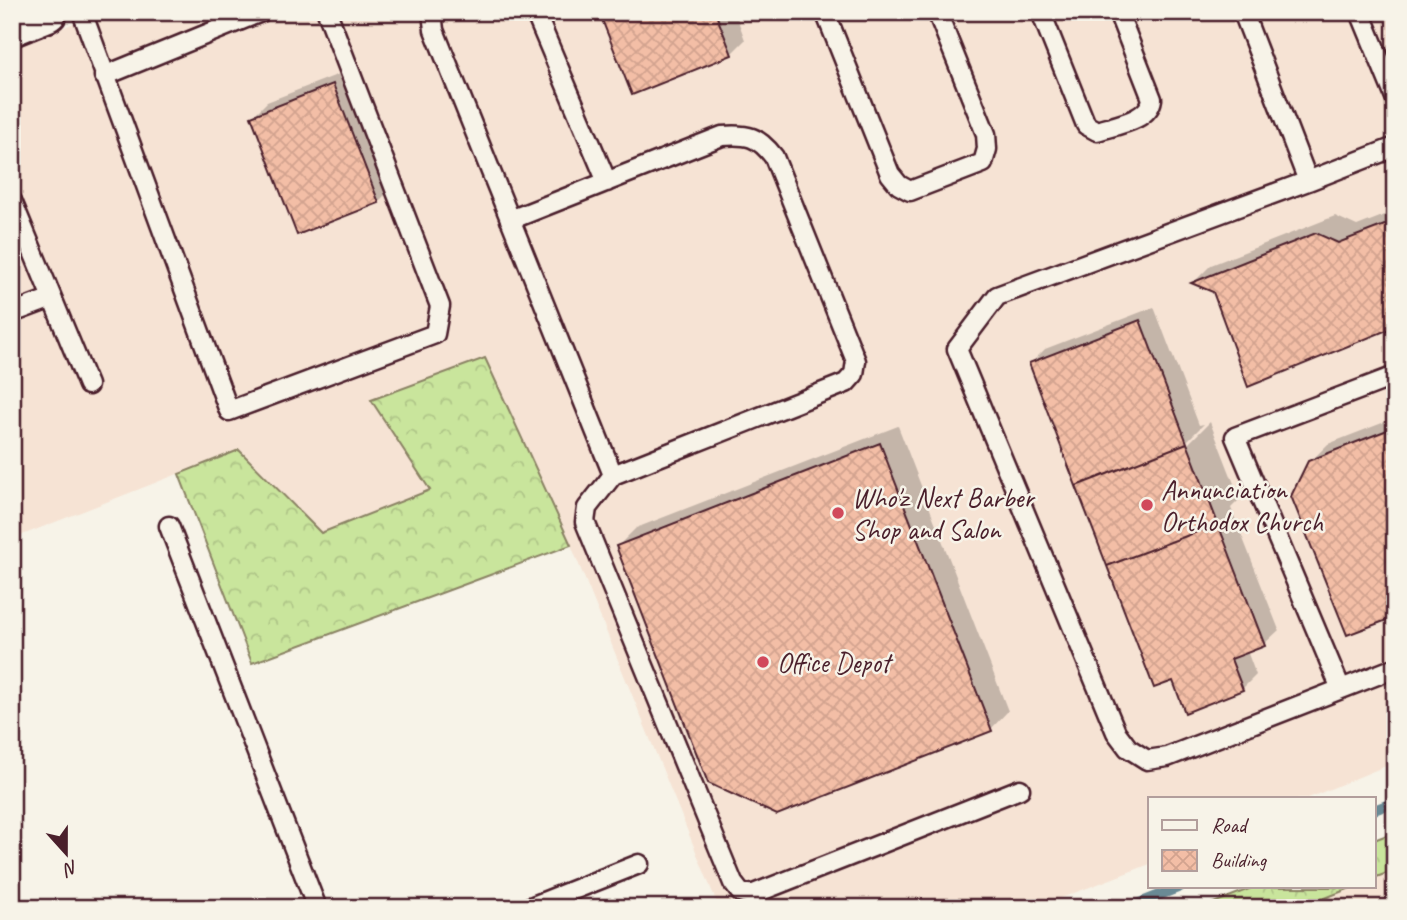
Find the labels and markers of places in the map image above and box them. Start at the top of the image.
place label: Annunciation Orthodox Church [1161,472,1323,539]
place label: Who'z Next Barber Shop and Salon [852,480,1035,547]
marker: Annunciation Orthodox Church [1139,497,1155,513]
marker: Who'z Next Barber Shop and Salon [830,505,846,521]
place label: Office Depot [777,645,894,680]
marker: Office Depot [755,654,771,670]

